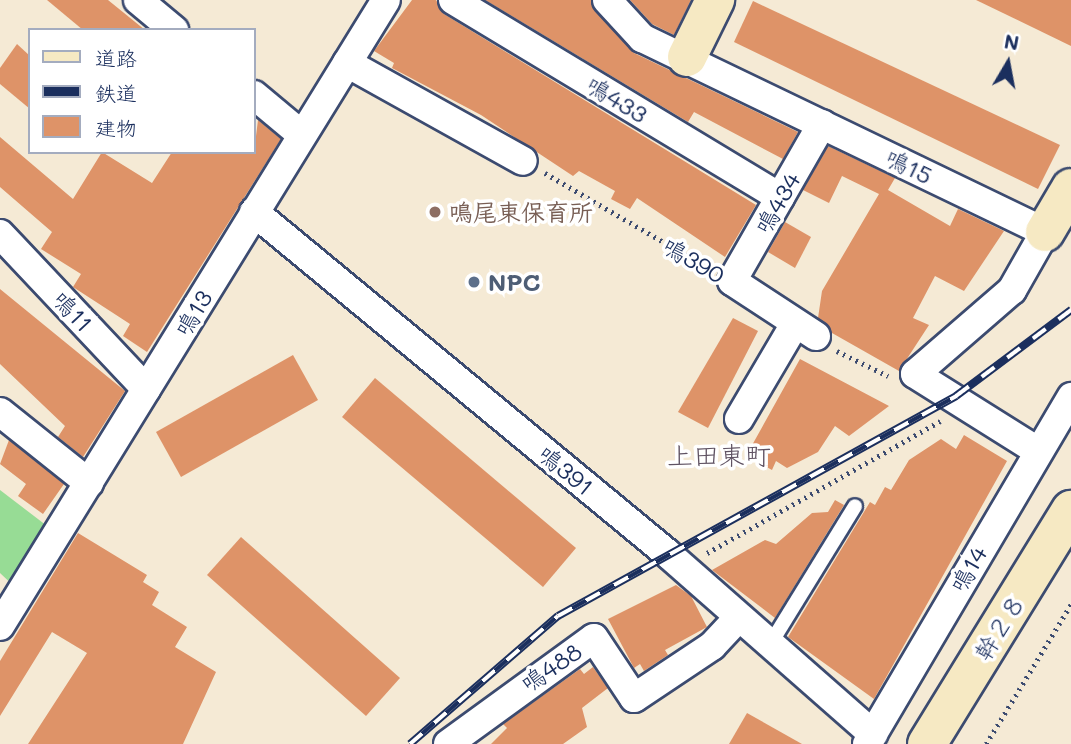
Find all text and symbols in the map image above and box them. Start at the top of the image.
legend [28,28,256,154]
north arrow [973,28,1043,98]
text: N [1002,28,1021,55]
text: 道路 [95,44,137,71]
street label: 鳴433 [581,70,653,128]
text: 鉄道 [95,79,137,106]
text: 建物 [95,114,137,141]
street label: 鳴15 [881,142,937,190]
street label: 鳴434 [748,167,806,239]
place label: 鳴尾東保育所 [449,198,593,226]
marker: 鳴尾東保育所 [427,204,443,220]
street label: 鳴390 [658,231,730,289]
place label: NPC [488,268,540,296]
marker: NPC [466,274,482,290]
street label: 鳴11 [47,285,99,337]
street label: 鳴13 [168,285,218,341]
street label: 鳴391 [532,439,600,501]
district label: 上田東町 [667,440,771,472]
street label: 鳴14 [943,541,993,597]
street label: 幹２８ [968,589,1030,665]
street label: 鳴488 [515,636,587,698]

